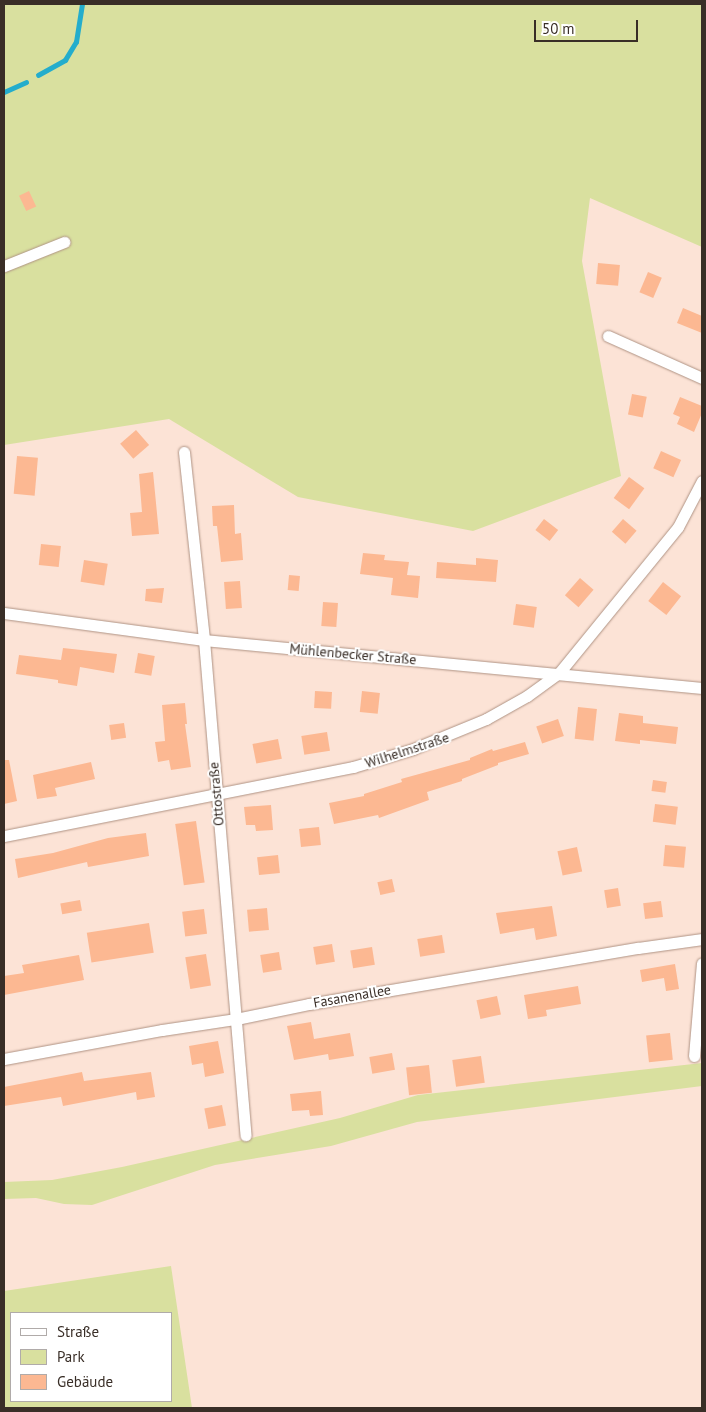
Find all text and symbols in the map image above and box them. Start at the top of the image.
scale bar [536,10,640,42]
text: 50 m [542,19,575,38]
street label: Mühlenbecker Straße [289,640,417,668]
street label: Wilhelmstraße [363,729,451,771]
street label: Ottostraße [205,761,227,827]
street label: Fasanenallee [312,981,392,1011]
legend [10,1312,172,1402]
text: Straße [57,1322,99,1341]
text: Park [57,1347,85,1366]
text: Gebäude [57,1372,113,1391]

